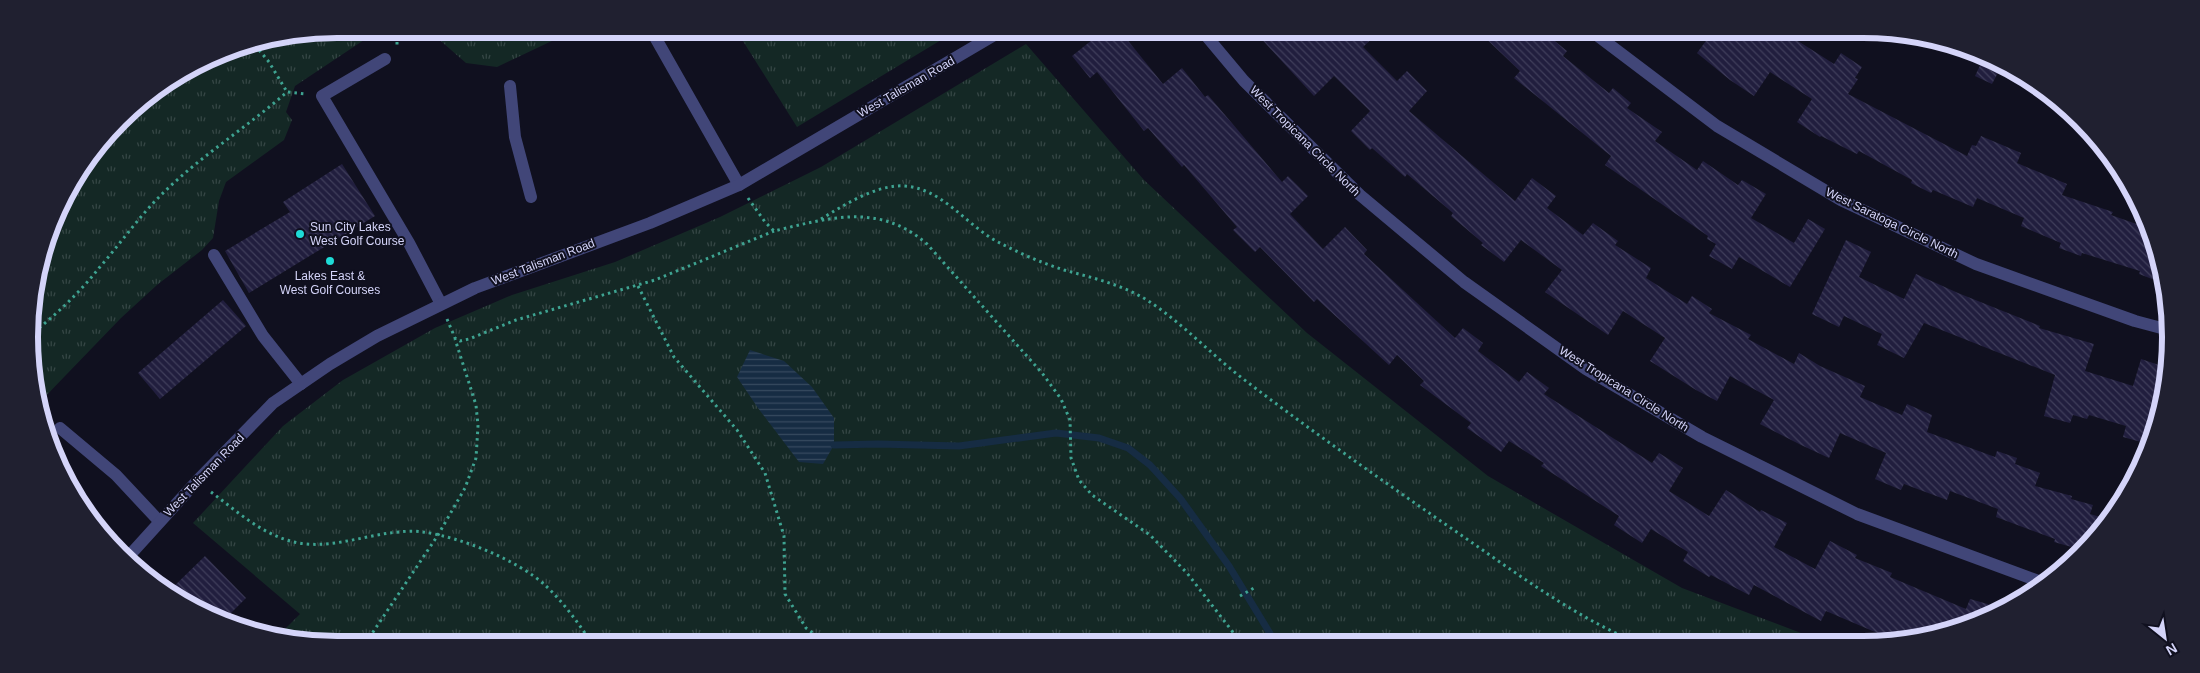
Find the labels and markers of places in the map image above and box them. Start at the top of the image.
place label: Sun City Lakes West Golf Course [310,220,405,248]
marker: Sun City Lakes West Golf Course [294,228,306,240]
marker: Lakes East & West Golf Courses [324,255,336,267]
place label: Lakes East & West Golf Courses [280,269,380,297]

